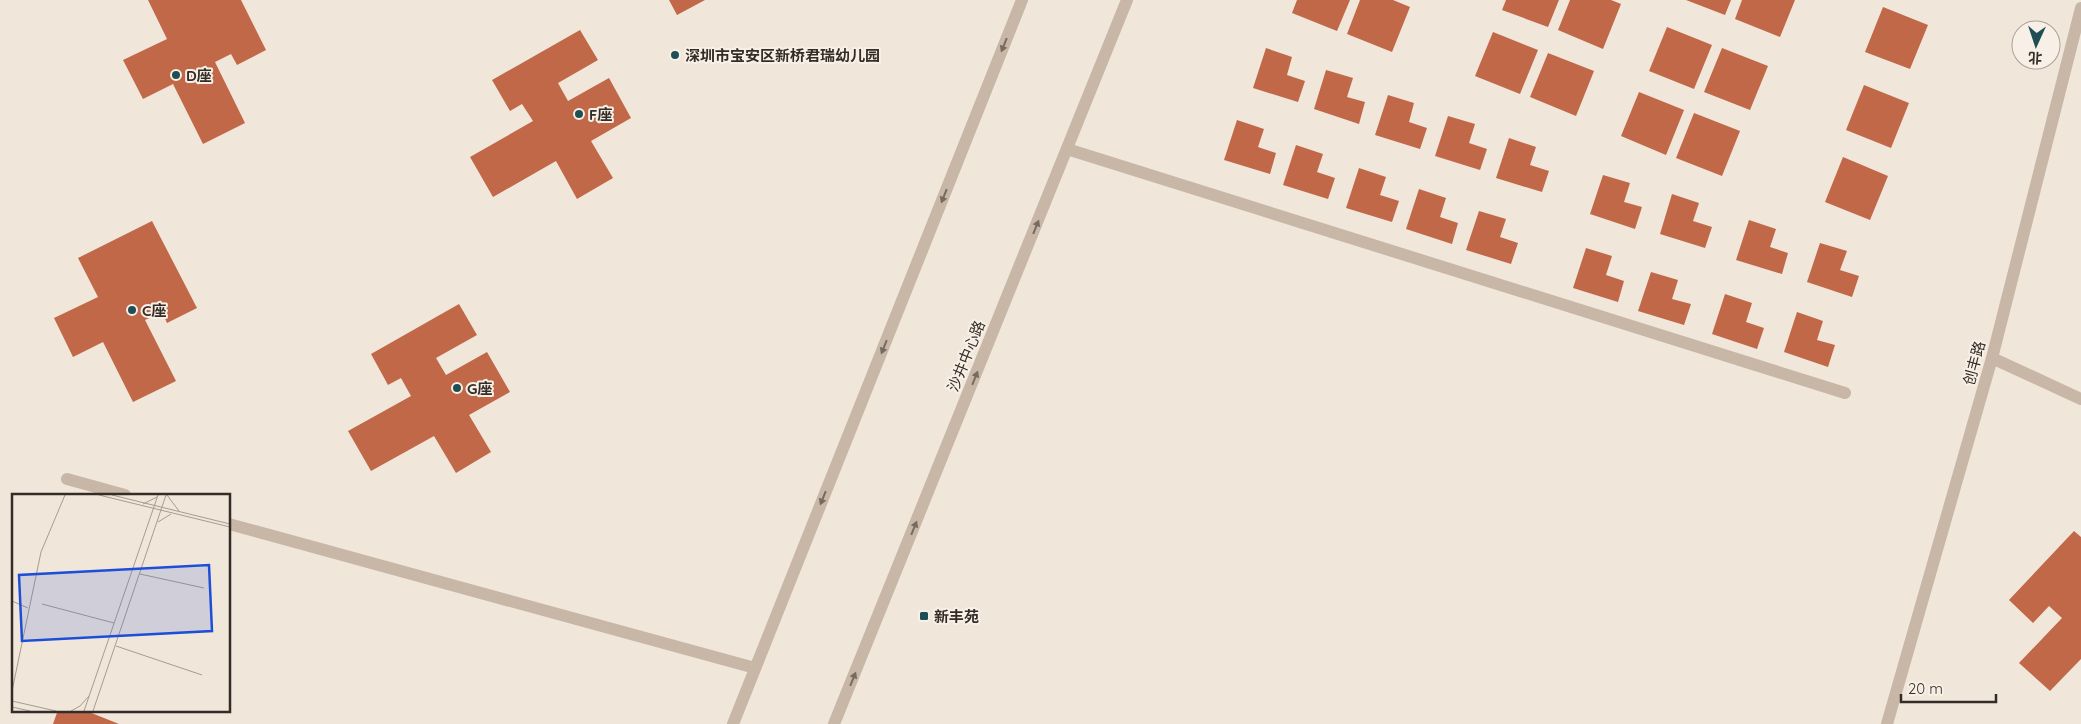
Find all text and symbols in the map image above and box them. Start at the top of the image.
north arrow [2011,20,2061,70]
one-way arrow [1000,38,1008,52]
place label: 深圳市宝安区新桥君瑞幼儿园 [685,46,880,65]
marker: 深圳市宝安区新桥君瑞幼儿园 [669,49,681,61]
text: 北 [2028,49,2043,67]
place label: D座 [186,66,212,85]
marker: D座 [170,69,182,81]
place label: F座 [589,105,612,124]
marker: F座 [573,108,585,120]
one-way arrow [940,189,948,204]
one-way arrow [1032,219,1040,234]
place label: C座 [142,301,166,320]
marker: C座 [126,304,138,316]
street label: 沙井中心路 [943,318,989,394]
street label: 创丰路 [1959,339,1989,387]
one-way arrow [879,340,887,354]
one-way arrow [971,371,979,385]
place label: G座 [467,379,492,398]
marker: G座 [451,382,463,394]
one-way arrow [819,491,827,506]
inset map [12,494,230,712]
one-way arrow [910,521,918,535]
place label: 新丰苑 [934,607,979,626]
marker: 新丰苑 [918,610,930,622]
one-way arrow [849,672,857,686]
scale bar [1901,672,1996,704]
text: 20 m [1908,679,1943,698]

